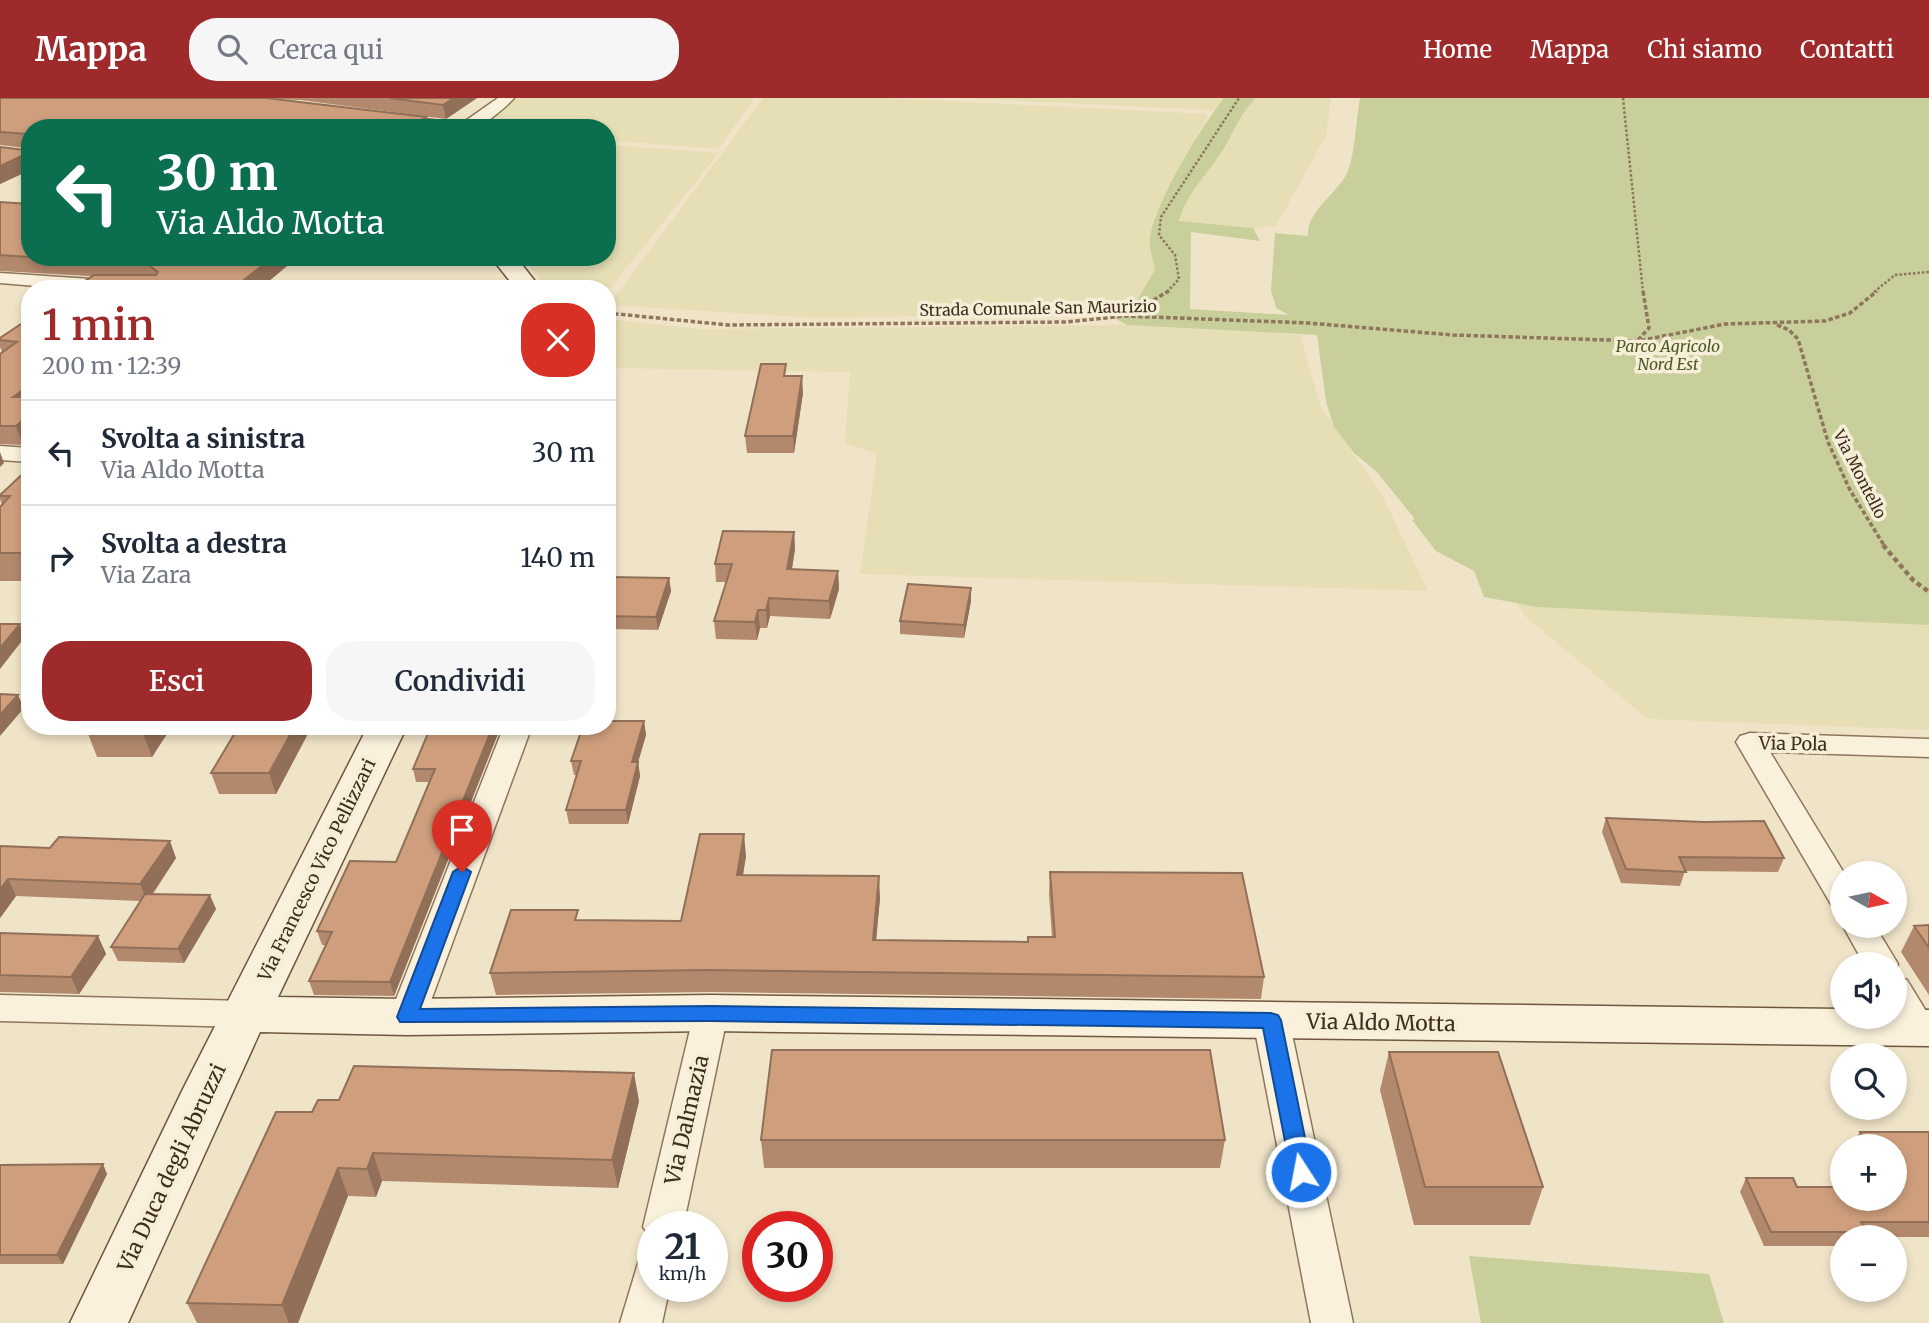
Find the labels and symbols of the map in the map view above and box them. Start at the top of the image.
street label: Strada Comunale San Maurizio [919,296,1157,320]
park label: Parco Agricolo Nord Est [1616,336,1720,374]
street label: Via Montello [1829,425,1891,522]
street label: Via Pola [1758,731,1828,756]
street label: Via Francesco Vico Pellizzari [252,754,381,986]
pin [432,800,492,872]
north arrow [1830,861,1908,938]
street label: Via Aldo Motta [1305,1008,1456,1037]
street label: Via Dalmazia [658,1052,715,1188]
street label: Via Duca degli Abruzzi [111,1059,232,1277]
position arrow [1264,1135,1338,1209]
speed limit sign: 30 [742,1211,833,1302]

